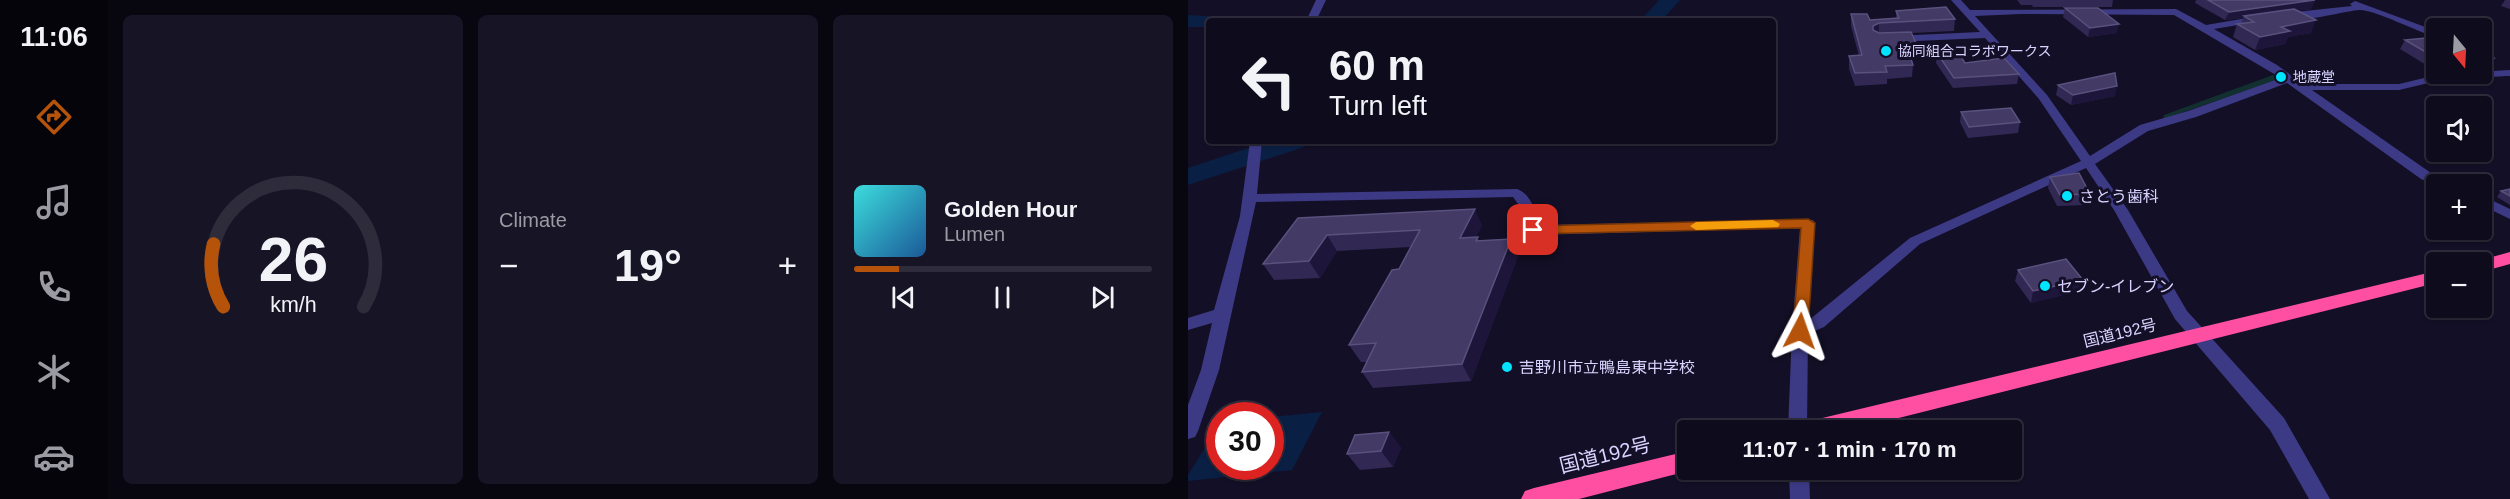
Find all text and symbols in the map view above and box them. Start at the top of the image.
north arrow [2426,18,2492,84]
map controls [2426,18,2492,318]
text: 11:06 [20,22,88,52]
icon: left [1230,42,1308,120]
text: 60 m [1329,42,1425,89]
place label: 協同組合コラボワークス [1898,43,2052,59]
marker: 協同組合コラボワークス [1879,44,1893,58]
place label: 地蔵堂 [2293,69,2335,85]
marker: 地蔵堂 [2274,70,2288,84]
text: Turn left [1329,91,1427,121]
icon: directions [33,96,75,138]
button: sound [2426,96,2492,162]
button: + [2426,174,2492,240]
icon: music [33,181,75,223]
place label: さとう歯科 [2079,188,2159,205]
marker: さとう歯科 [2060,189,2074,203]
text: Golden Hour [944,197,1077,222]
pin [1507,204,1558,255]
text: Climate [499,209,567,231]
icon: arrive [1516,213,1549,246]
text: Lumen [944,223,1005,245]
text: 26 [258,225,328,294]
text: 19° [614,240,682,291]
text: − [499,247,518,284]
text: + [778,247,797,284]
button: − [2426,252,2492,318]
icon: phone [33,266,75,308]
place label: セブン-イレブン [2057,278,2174,295]
marker: セブン-イレブン [2038,279,2052,293]
icon: previous [887,281,920,314]
icon: pause [986,281,1019,314]
icon: next [1086,281,1119,314]
text: km/h [270,293,316,317]
position arrow [1768,299,1832,363]
street label: 国道192号 [2082,316,2158,350]
icon: climate [33,351,75,393]
place label: 吉野川市立鴨島東中学校 [1519,359,1695,376]
marker: 吉野川市立鴨島東中学校 [1500,360,1514,374]
speed limit sign: 30 [1206,402,1284,480]
street label: 国道192号 [1557,433,1653,477]
icon: car [33,436,75,478]
text: 11:07 · 1 min · 170 m [1743,437,1957,462]

